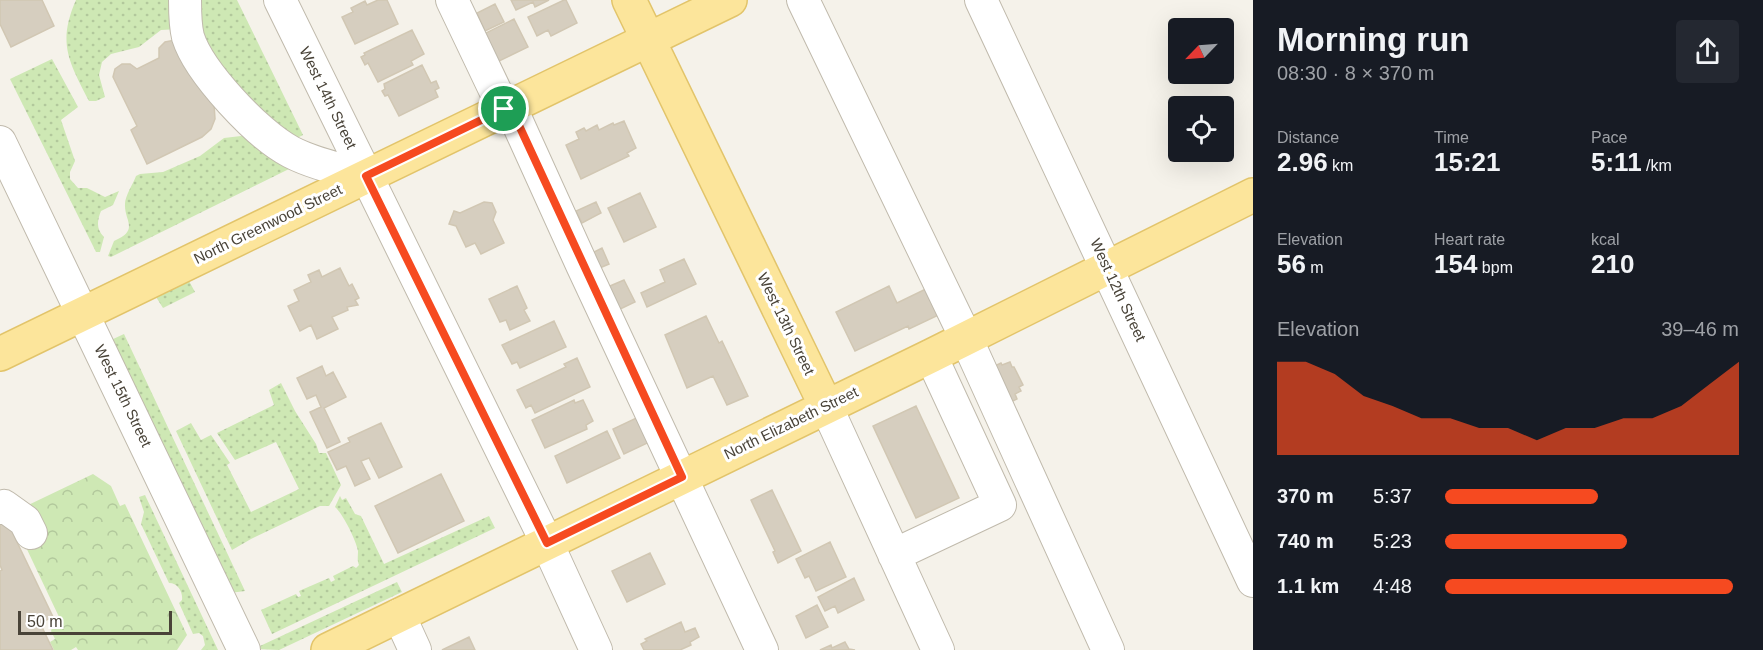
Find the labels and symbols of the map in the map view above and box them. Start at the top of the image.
north arrow [1168,18,1234,84]
street label: West 14th Street [296,44,361,152]
pin [478,83,529,134]
street label: North Greenwood Street [191,180,345,267]
street label: West 12th Street [1087,236,1150,345]
street label: West 13th Street [754,270,819,378]
street label: West 15th Street [91,342,156,450]
street label: North Elizabeth Street [721,382,861,462]
scale bar [18,608,172,636]

